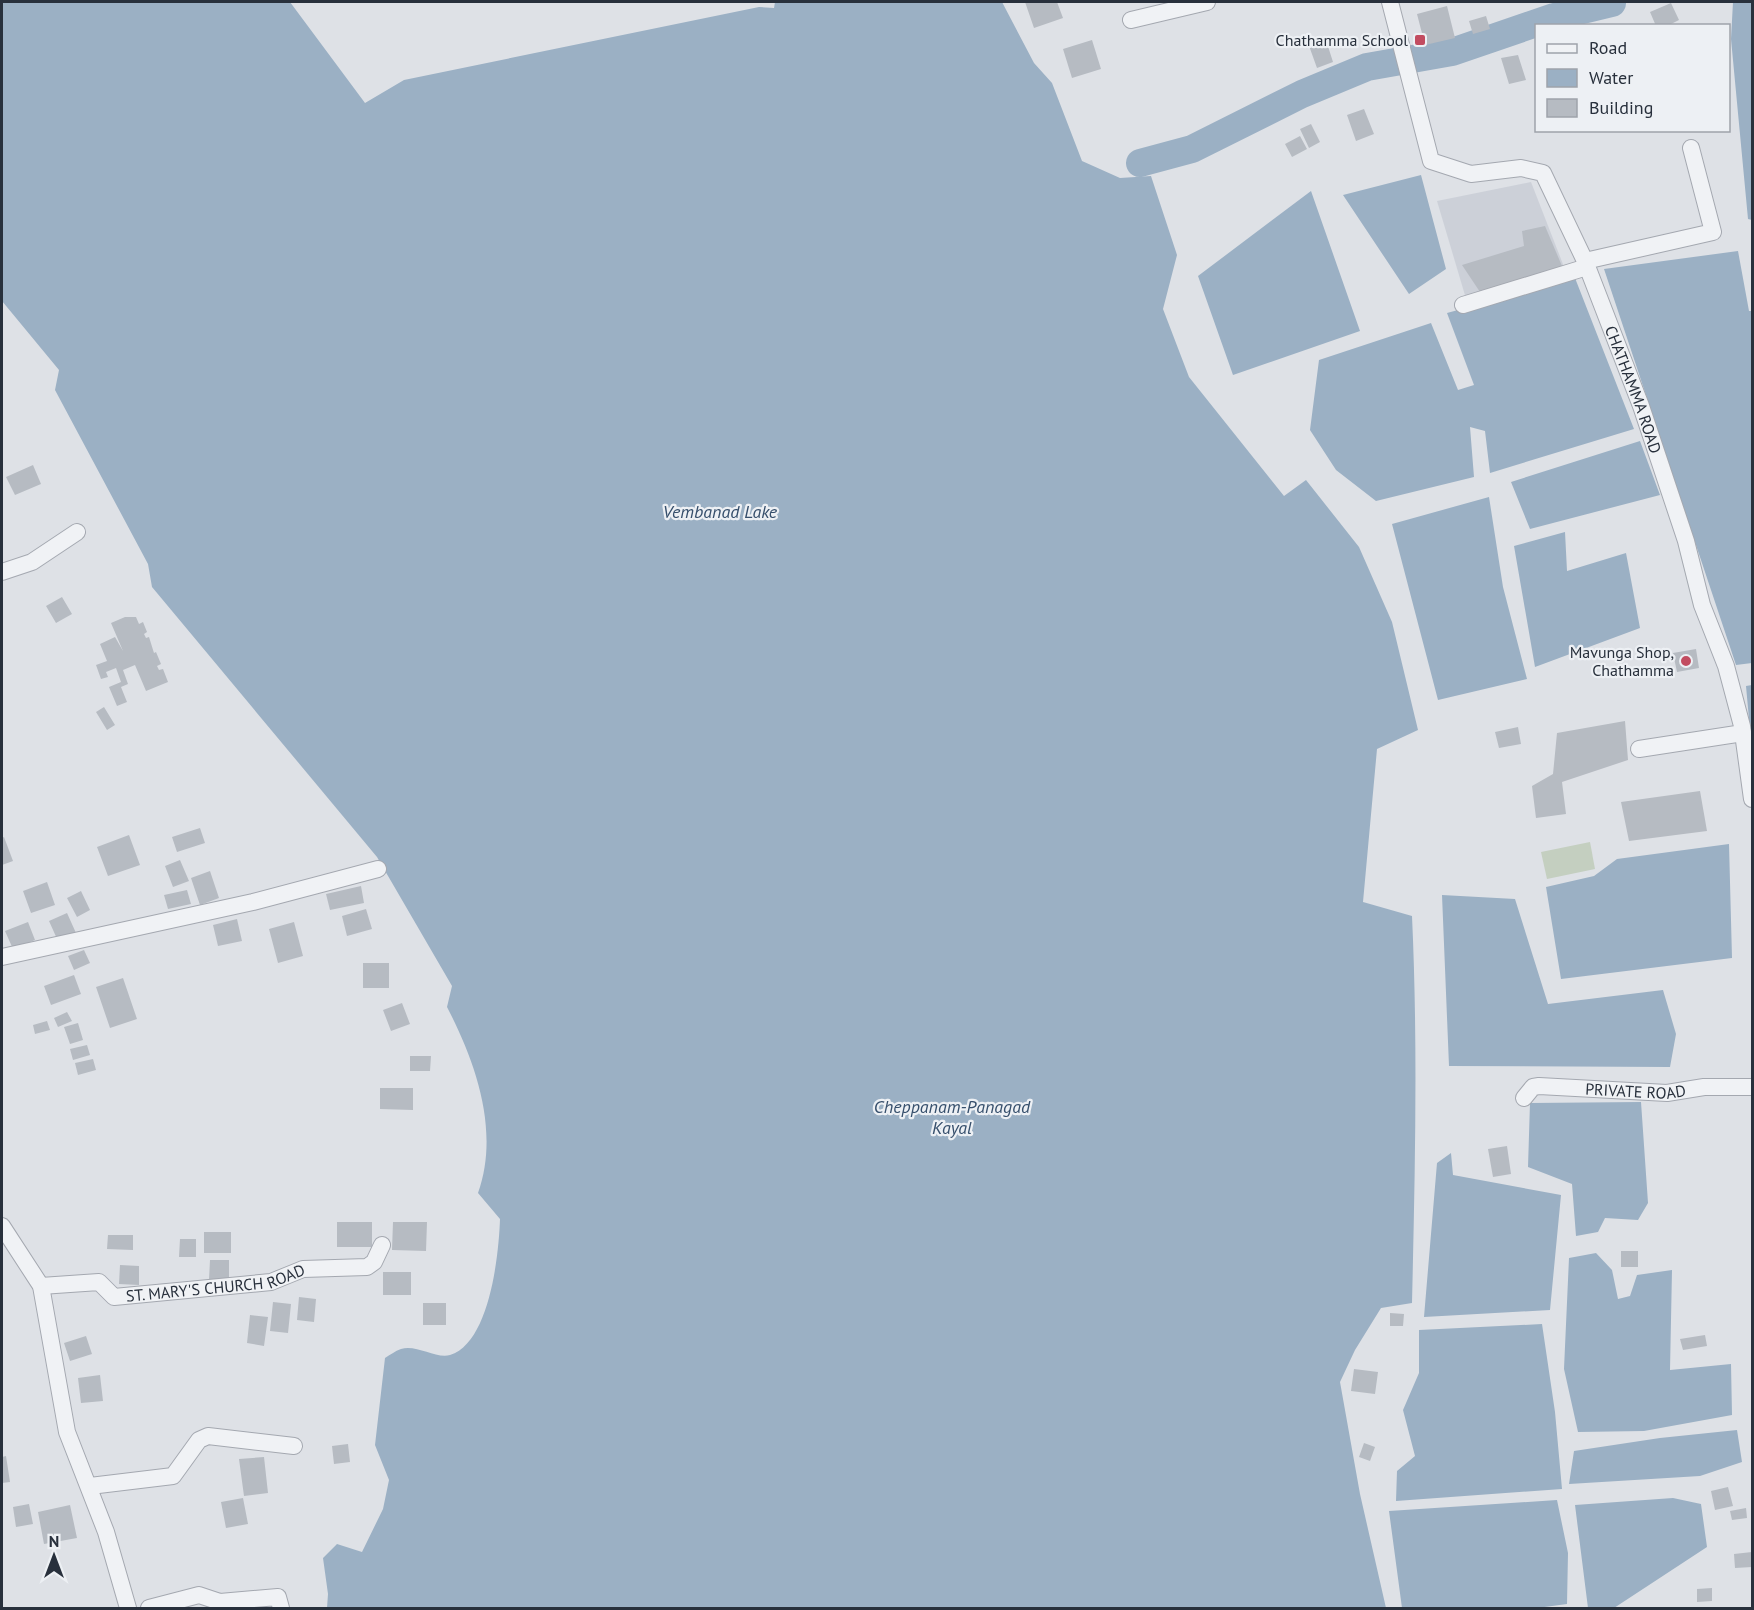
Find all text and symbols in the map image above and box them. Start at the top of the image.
legend [1535,24,1730,132]
place label: Chathamma School [1276,30,1408,50]
marker: Chathamma School [1413,33,1427,47]
text: Road [1589,36,1627,59]
text: Water [1589,66,1633,89]
text: Building [1589,96,1653,119]
street label: CHATHAMMA ROAD [1601,323,1666,456]
water label: Vembanad Lake [663,500,778,523]
place label: Mavunga Shop, Chathamma [1570,642,1674,680]
marker: Mavunga Shop, Chathamma [1679,654,1693,668]
street label: PRIVATE ROAD [1585,1079,1687,1103]
water label: Cheppanam-Panagad Kayal [874,1095,1031,1139]
street label: ST. MARY'S CHURCH ROAD [125,1259,308,1306]
north arrow [24,1526,84,1586]
text: N [49,1531,59,1551]

